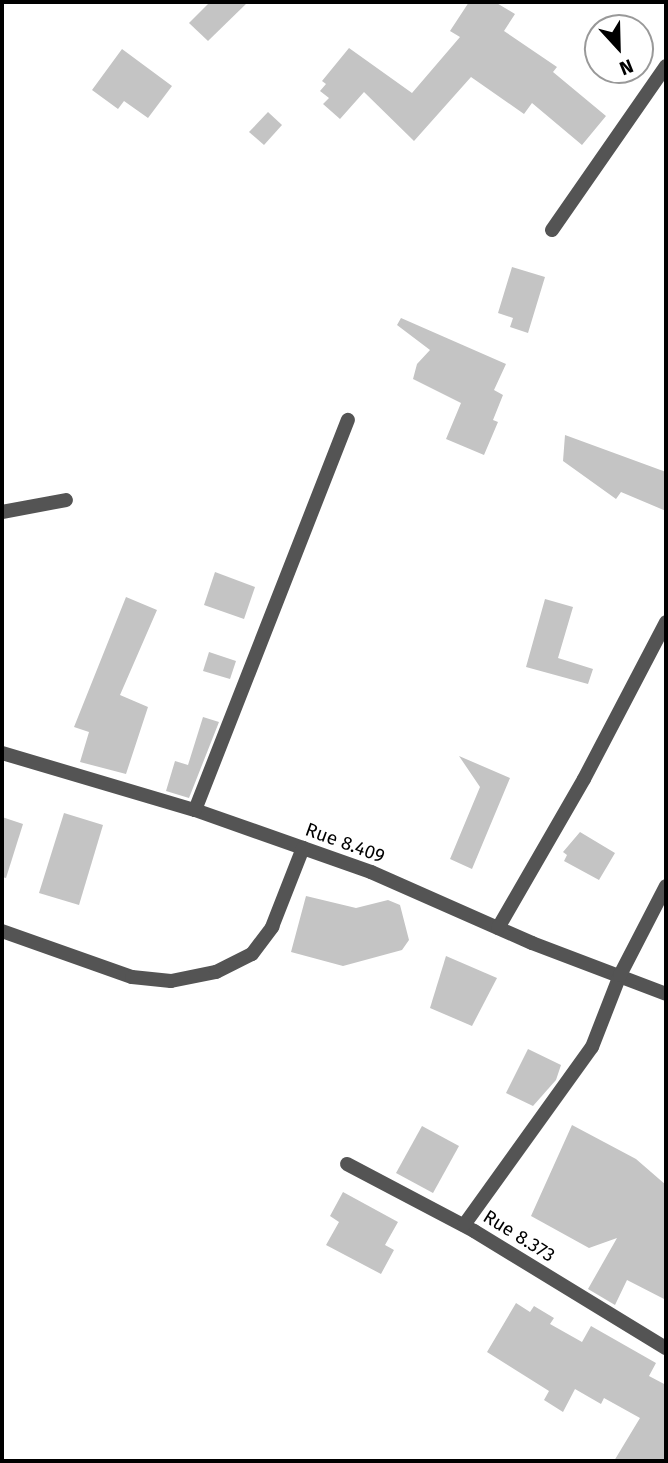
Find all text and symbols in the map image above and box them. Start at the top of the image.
north arrow [584,14,654,84]
text: N [616,54,636,80]
street label: Rue 8.409 [302,818,388,868]
street label: Rue 8.373 [479,1205,559,1267]

